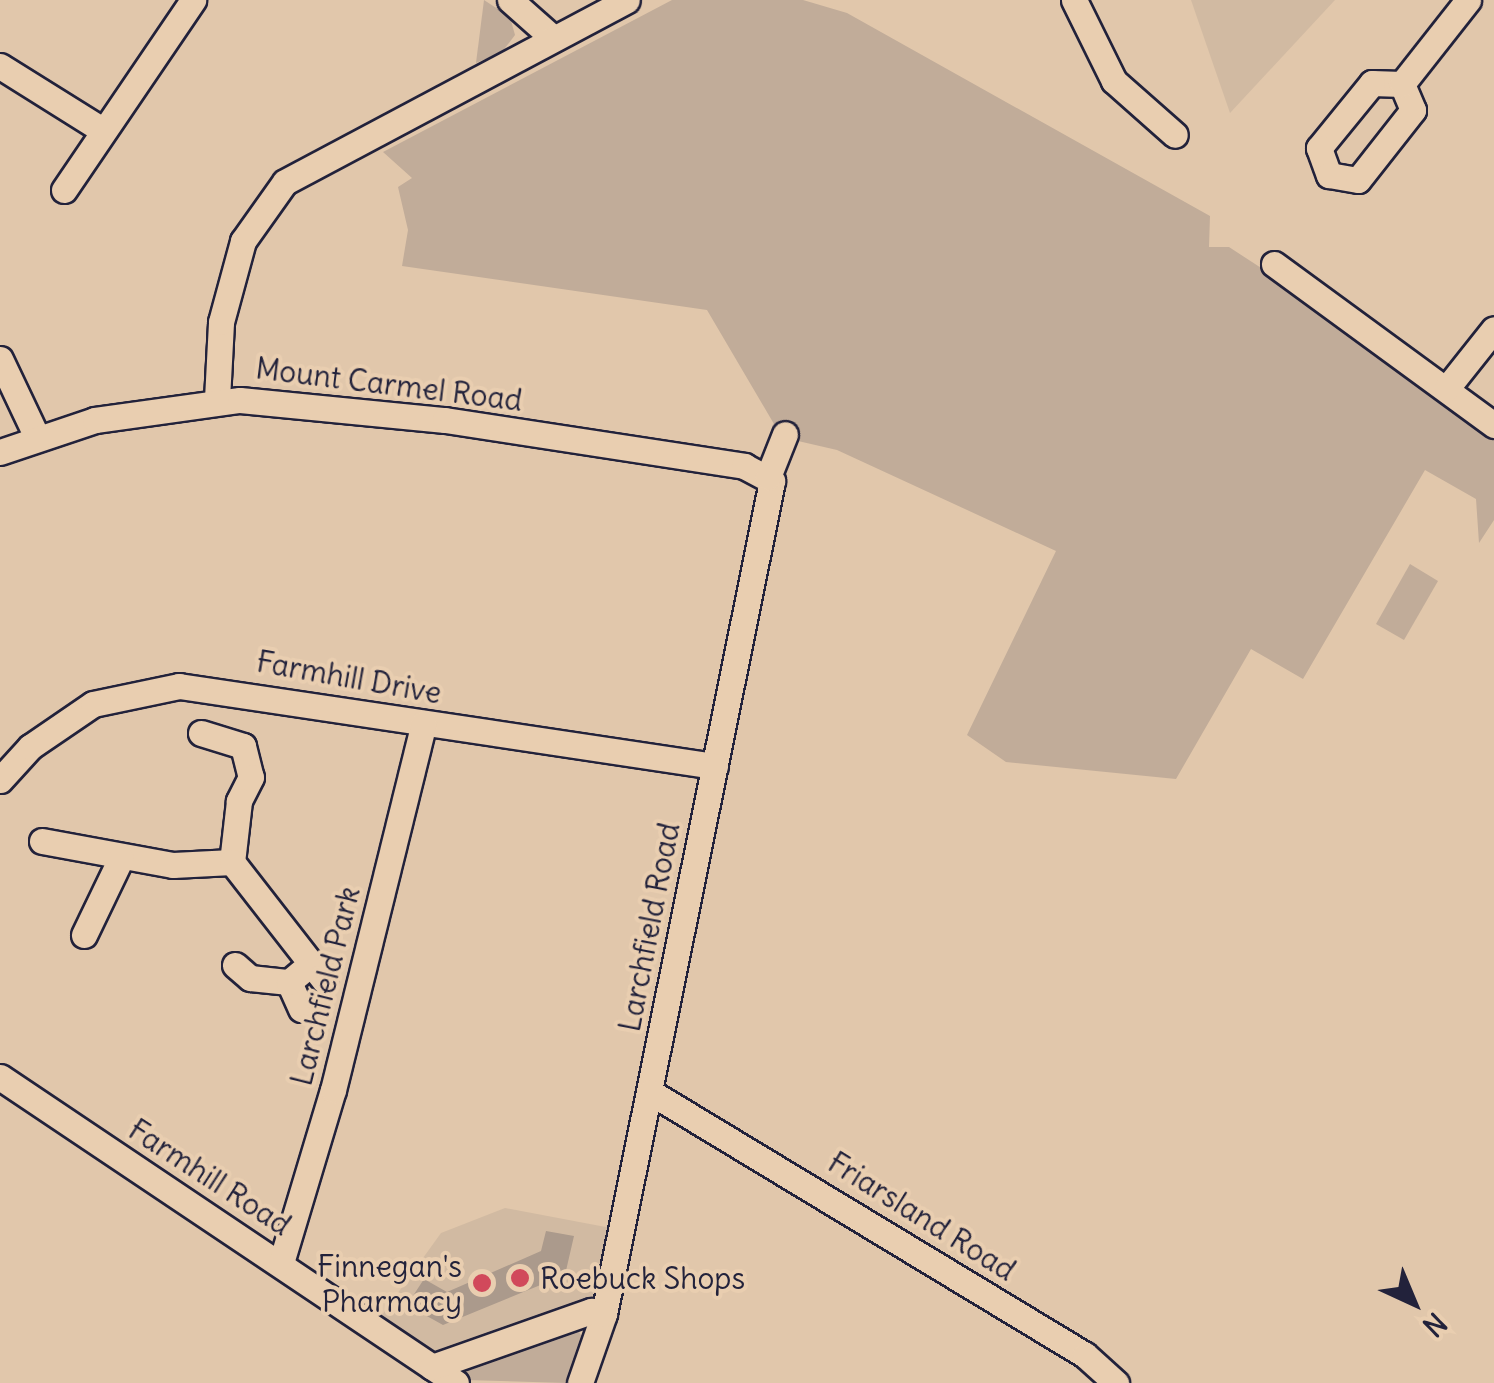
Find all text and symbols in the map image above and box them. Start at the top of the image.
street label: Mount Carmel Road [254,350,524,418]
street label: Farmhill Drive [254,643,444,711]
street label: Larchfield Road [611,819,687,1035]
street label: Larchfield Park [283,883,367,1089]
street label: Farmhill Road [122,1111,298,1243]
street label: Friarsland Road [822,1144,1022,1288]
place label: Finnegan's Pharmacy [317,1248,462,1318]
north arrow [1364,1253,1464,1353]
place label: Roebuck Shops [540,1260,745,1296]
marker: Roebuck Shops [509,1267,531,1289]
marker: Finnegan's Pharmacy [471,1272,493,1294]
text: N [1415,1305,1454,1344]

